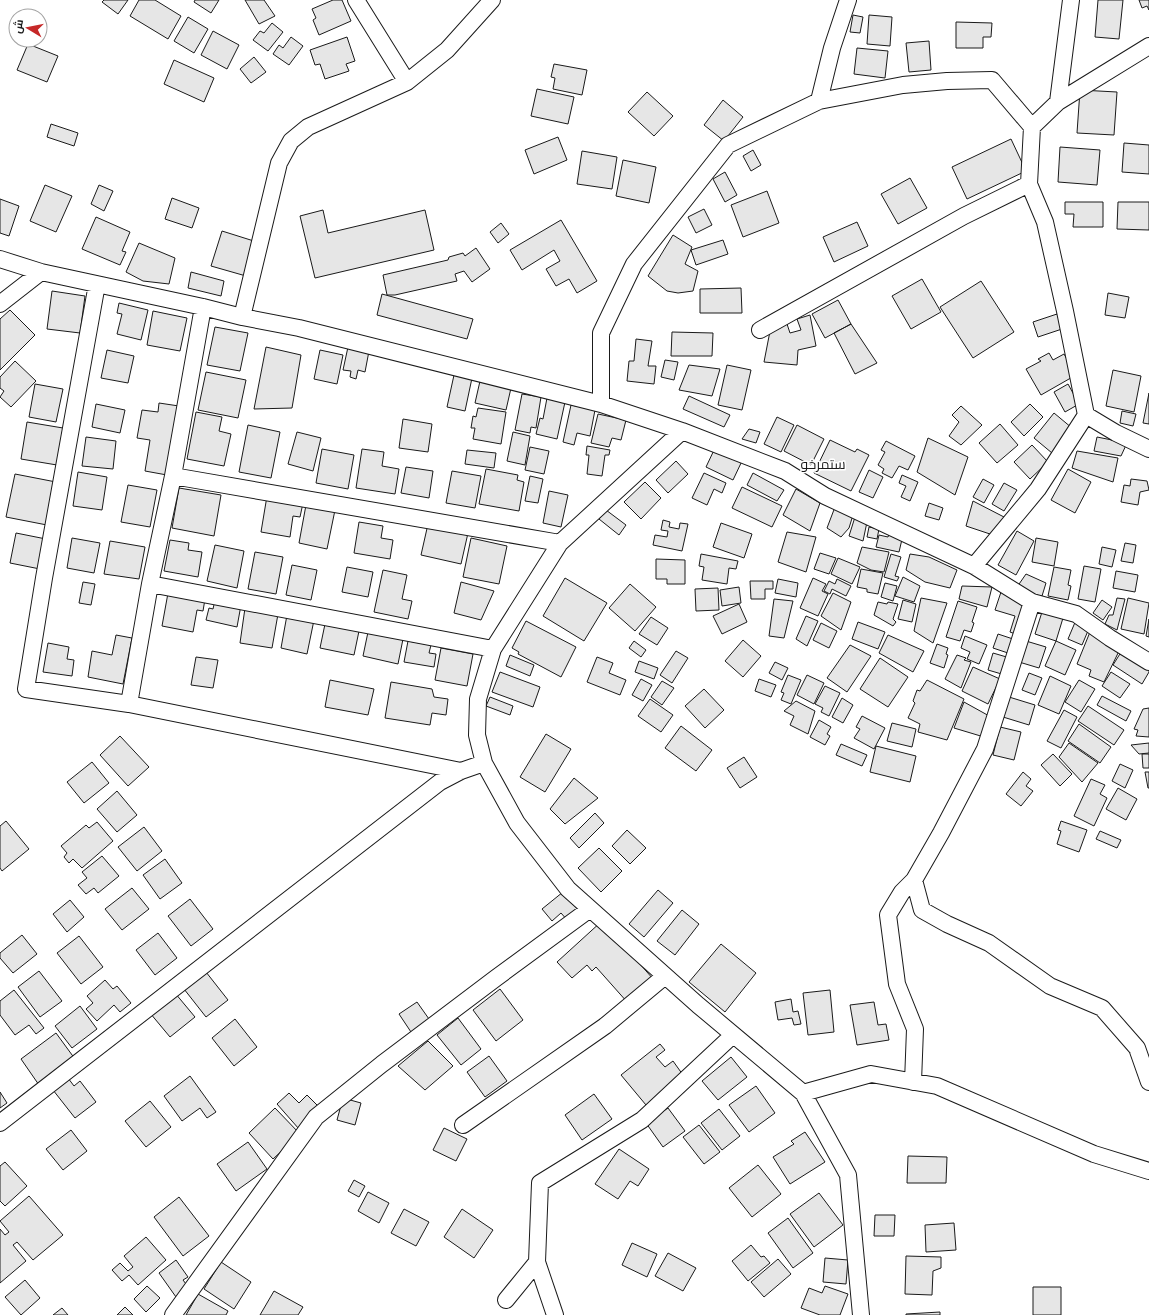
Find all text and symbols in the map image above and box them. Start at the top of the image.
north arrow [8,8,48,48]
text: ش [10,18,26,34]
district label: ستمرخو [800,455,846,472]

